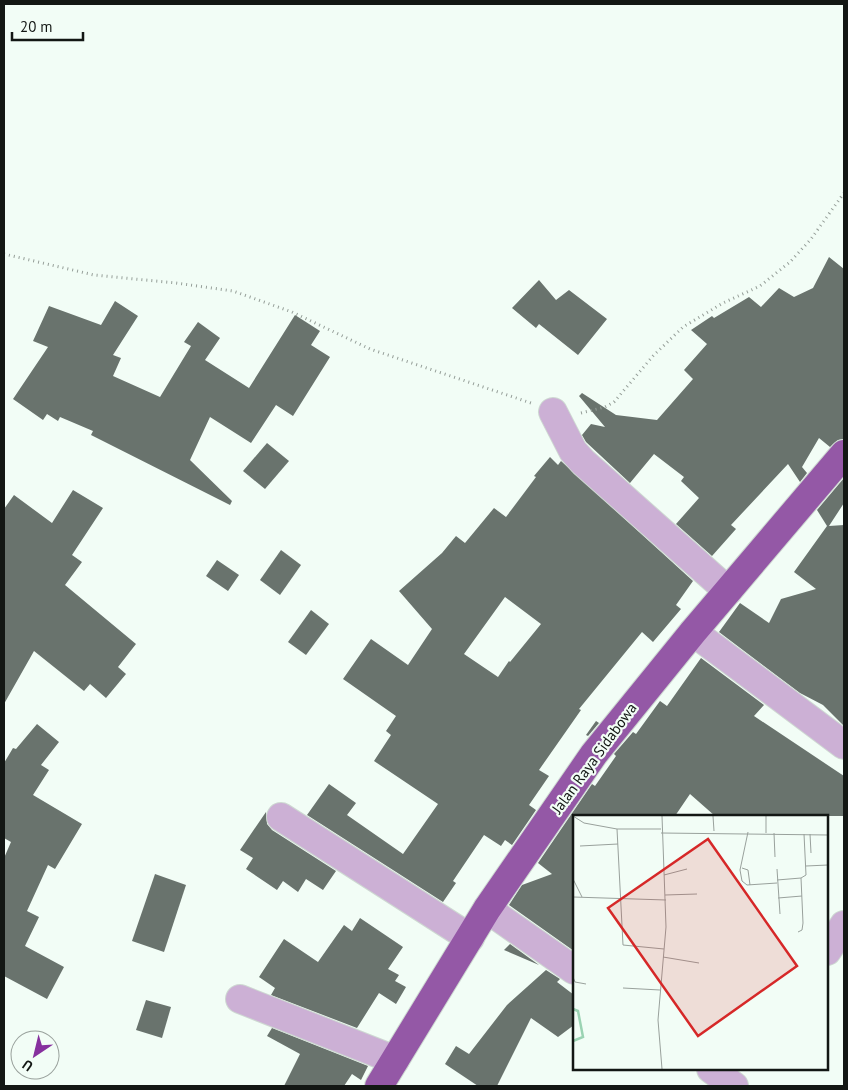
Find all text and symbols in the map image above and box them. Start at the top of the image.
scale bar [12,10,84,42]
text: 20 m [20,17,53,36]
street label: Jalan Raya Sidabowa [547,699,641,818]
inset map [573,815,828,1070]
north arrow [10,1030,60,1080]
text: U [19,1056,36,1076]

